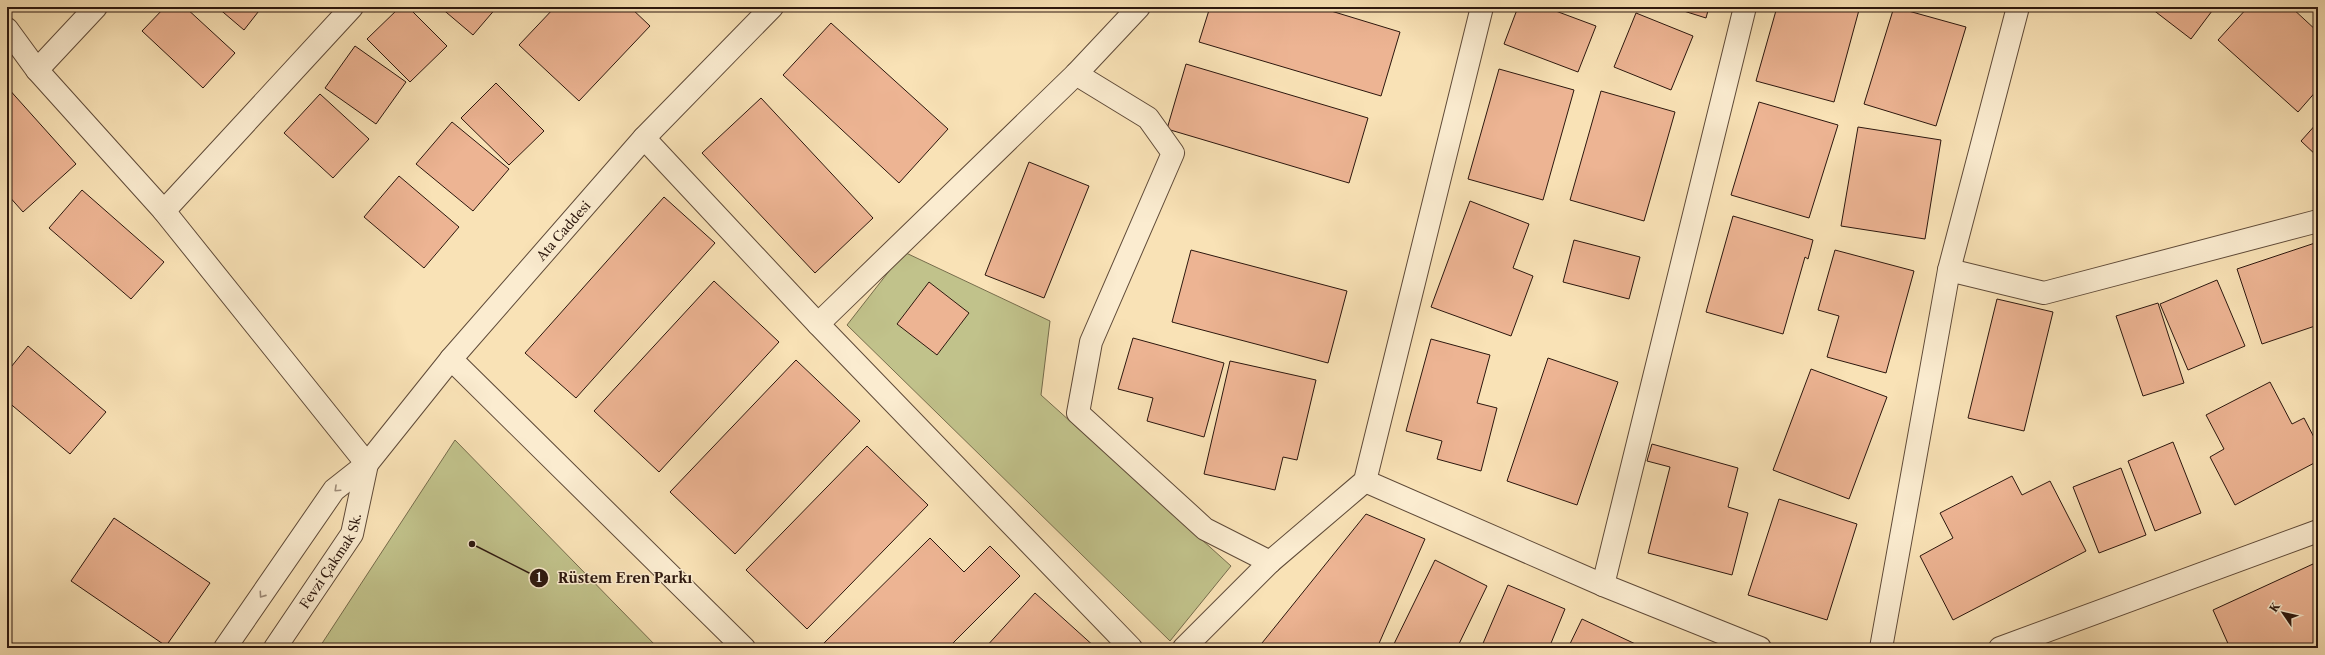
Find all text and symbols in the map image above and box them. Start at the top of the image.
street label: Ata Caddesi [532,197,594,264]
one-way arrow [334,484,342,492]
street label: Fevzi Çakmak Sk. [296,512,364,611]
callout: Rüstem Eren Parkı [529,565,700,591]
text: Rüstem Eren Parkı [558,569,692,587]
text: 1 [536,570,542,585]
one-way arrow [259,591,267,598]
north arrow [2263,593,2303,633]
text: K [2266,599,2284,615]

